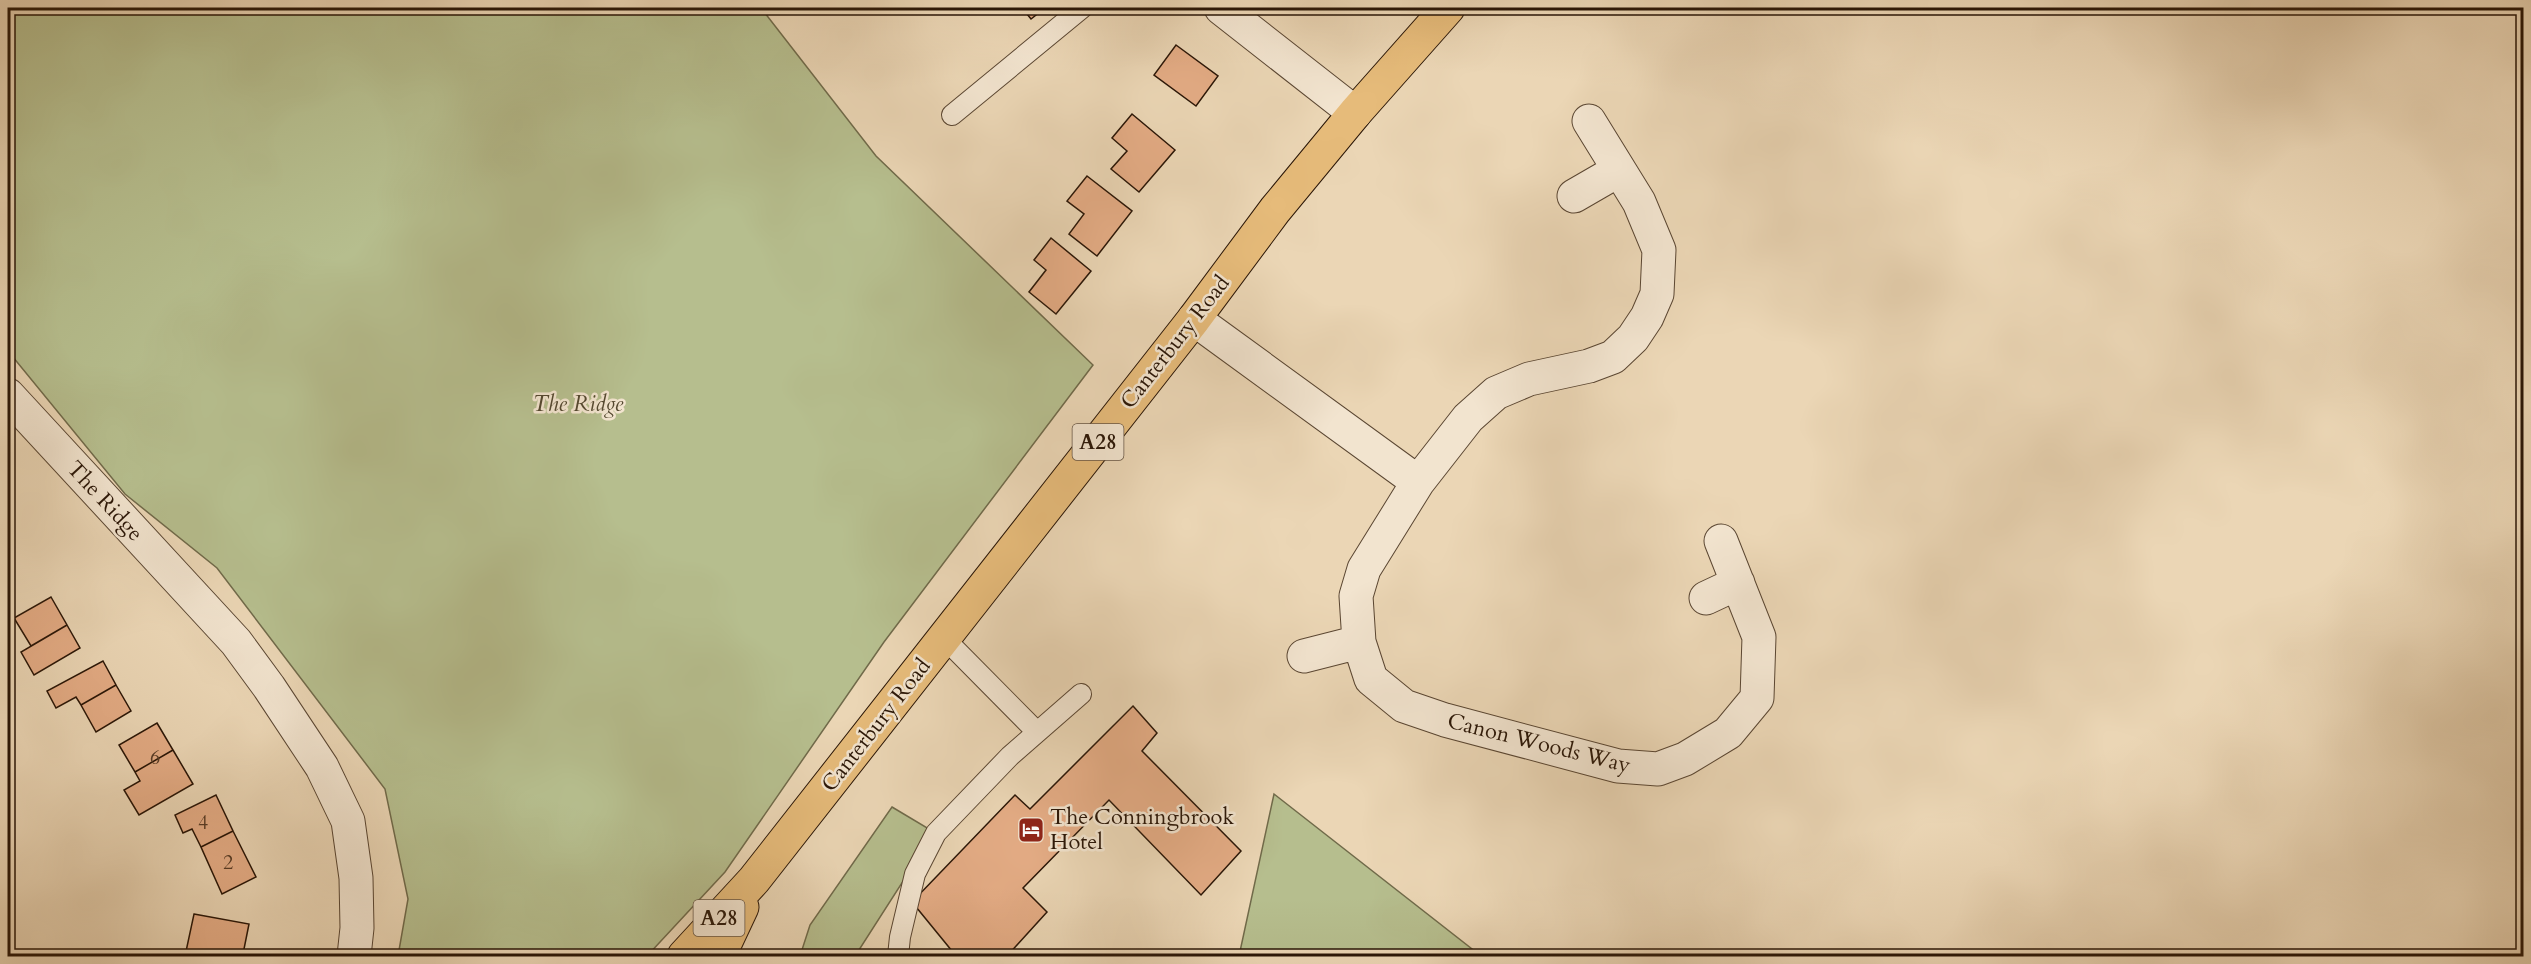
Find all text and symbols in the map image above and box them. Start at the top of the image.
street label: Canterbury Road [1113,269,1237,415]
park label: The Ridge [533,389,624,419]
road number: A28 [1072,424,1124,460]
street label: The Ridge [60,454,150,548]
street label: Canterbury Road [814,652,938,798]
street label: Canon Woods Way [1444,706,1634,780]
house number: 6 [150,744,160,771]
place label: The Conningbrook Hotel [1050,802,1234,857]
house number: 4 [198,809,208,836]
hotel icon: The Conningbrook Hotel [1016,815,1046,845]
house number: 2 [223,849,233,876]
road number: A28 [694,900,744,936]

